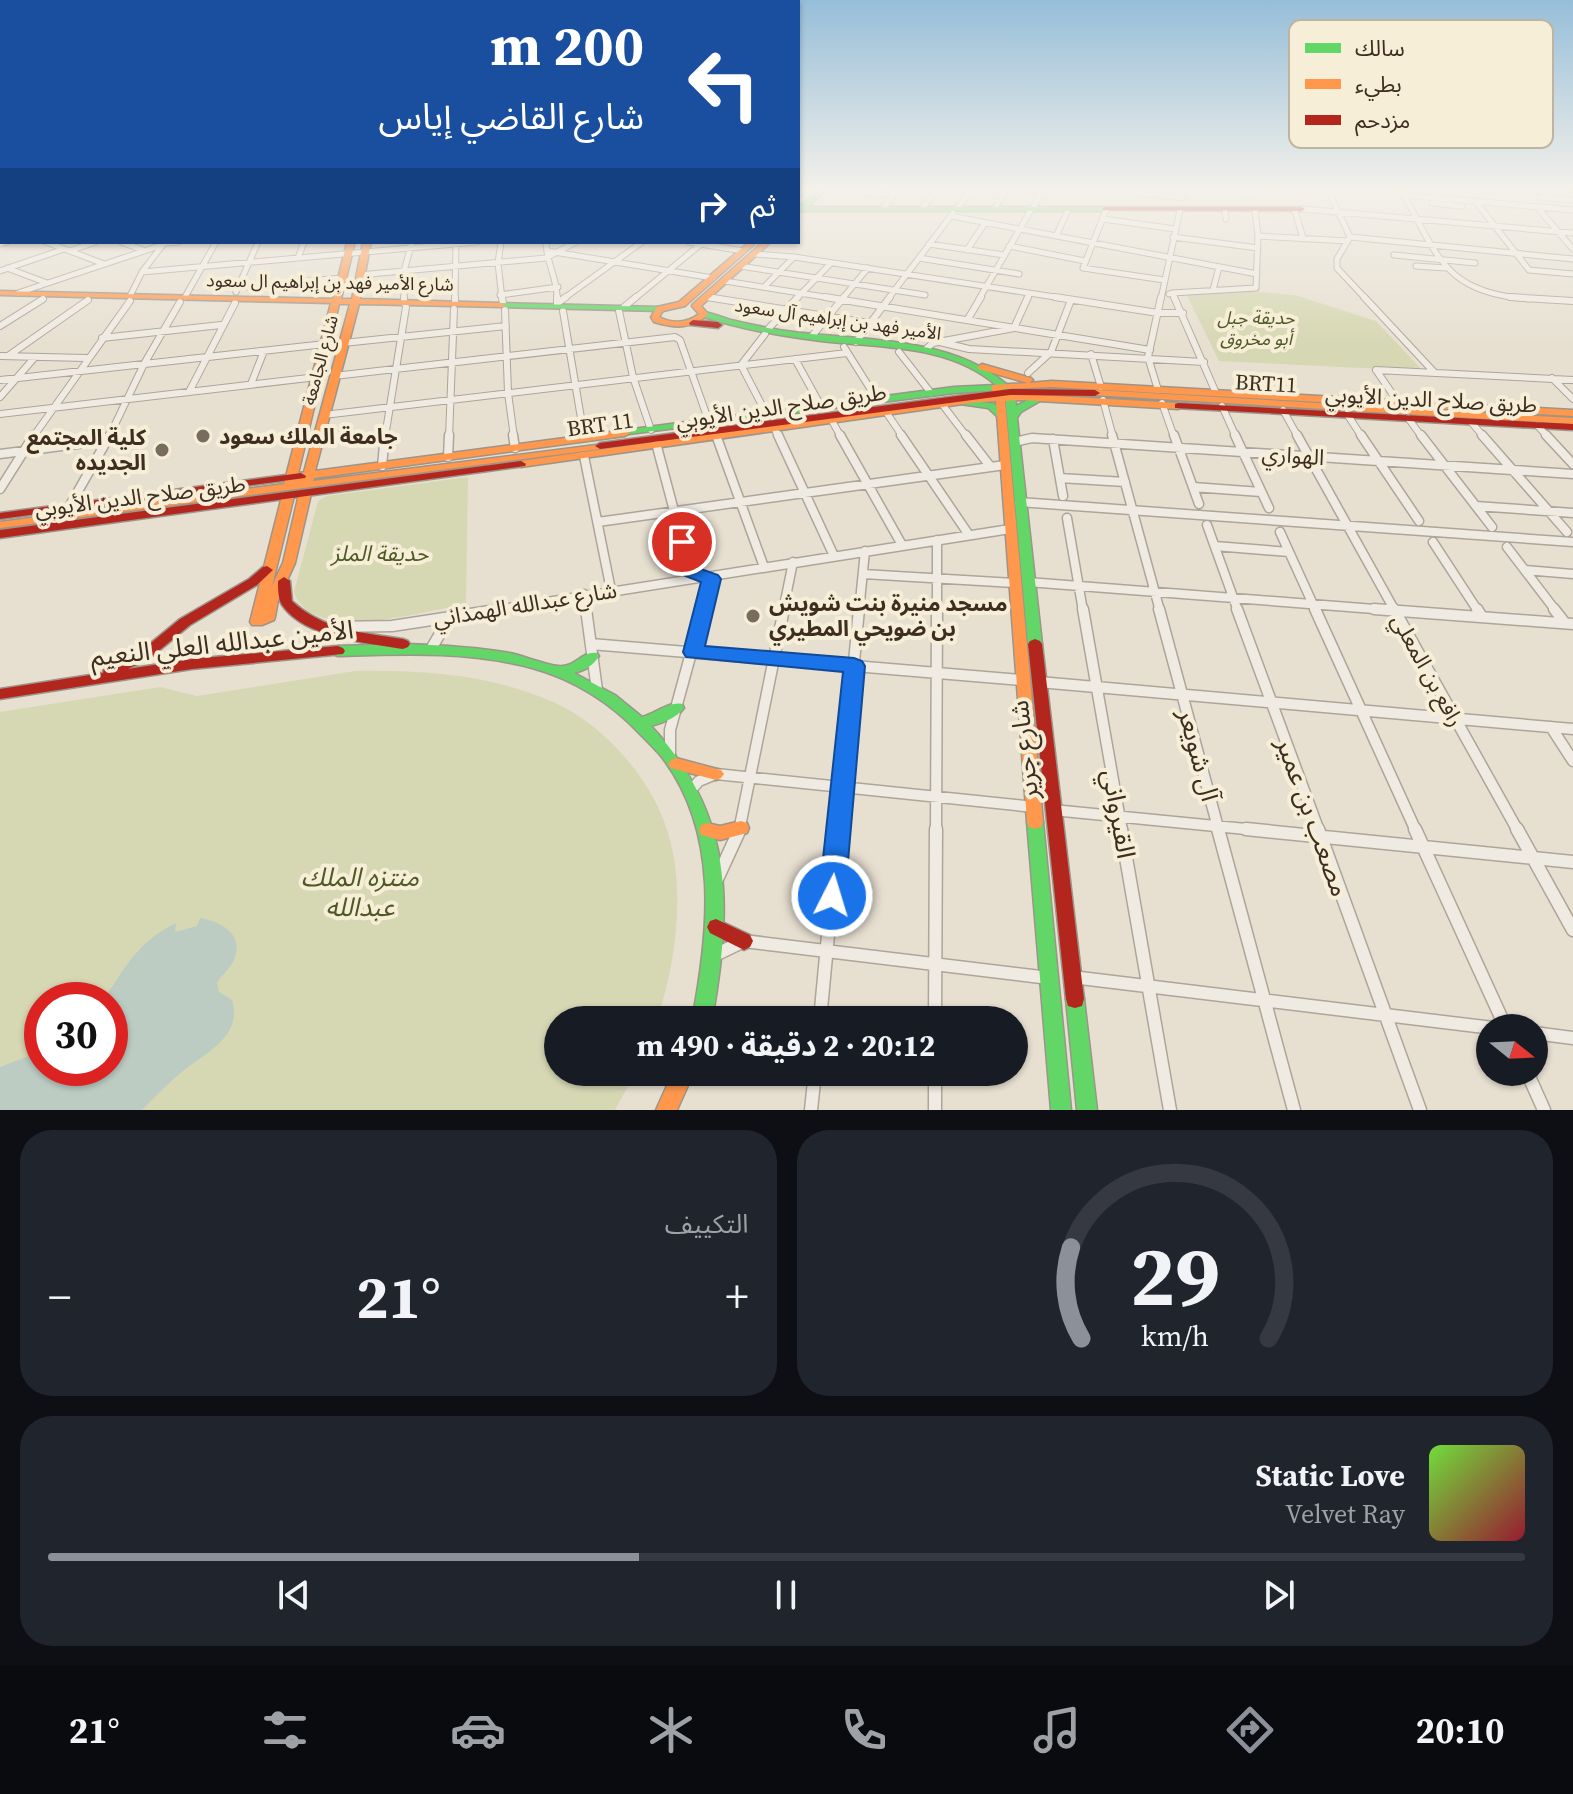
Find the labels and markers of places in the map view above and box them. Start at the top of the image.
place label: جامعة الملك سعود [219,421,398,451]
place label: كلية المجتمع الجديده [27,422,147,477]
marker: جامعة الملك سعود [194,427,212,445]
marker: كلية المجتمع الجديده [153,441,171,459]
pin [648,508,716,576]
place label: مسجد منيرة بنت شويش بن ضويحي المطيري [769,588,1007,646]
marker: مسجد منيرة بنت شويش بن ضويحي المطيري [744,607,762,625]

